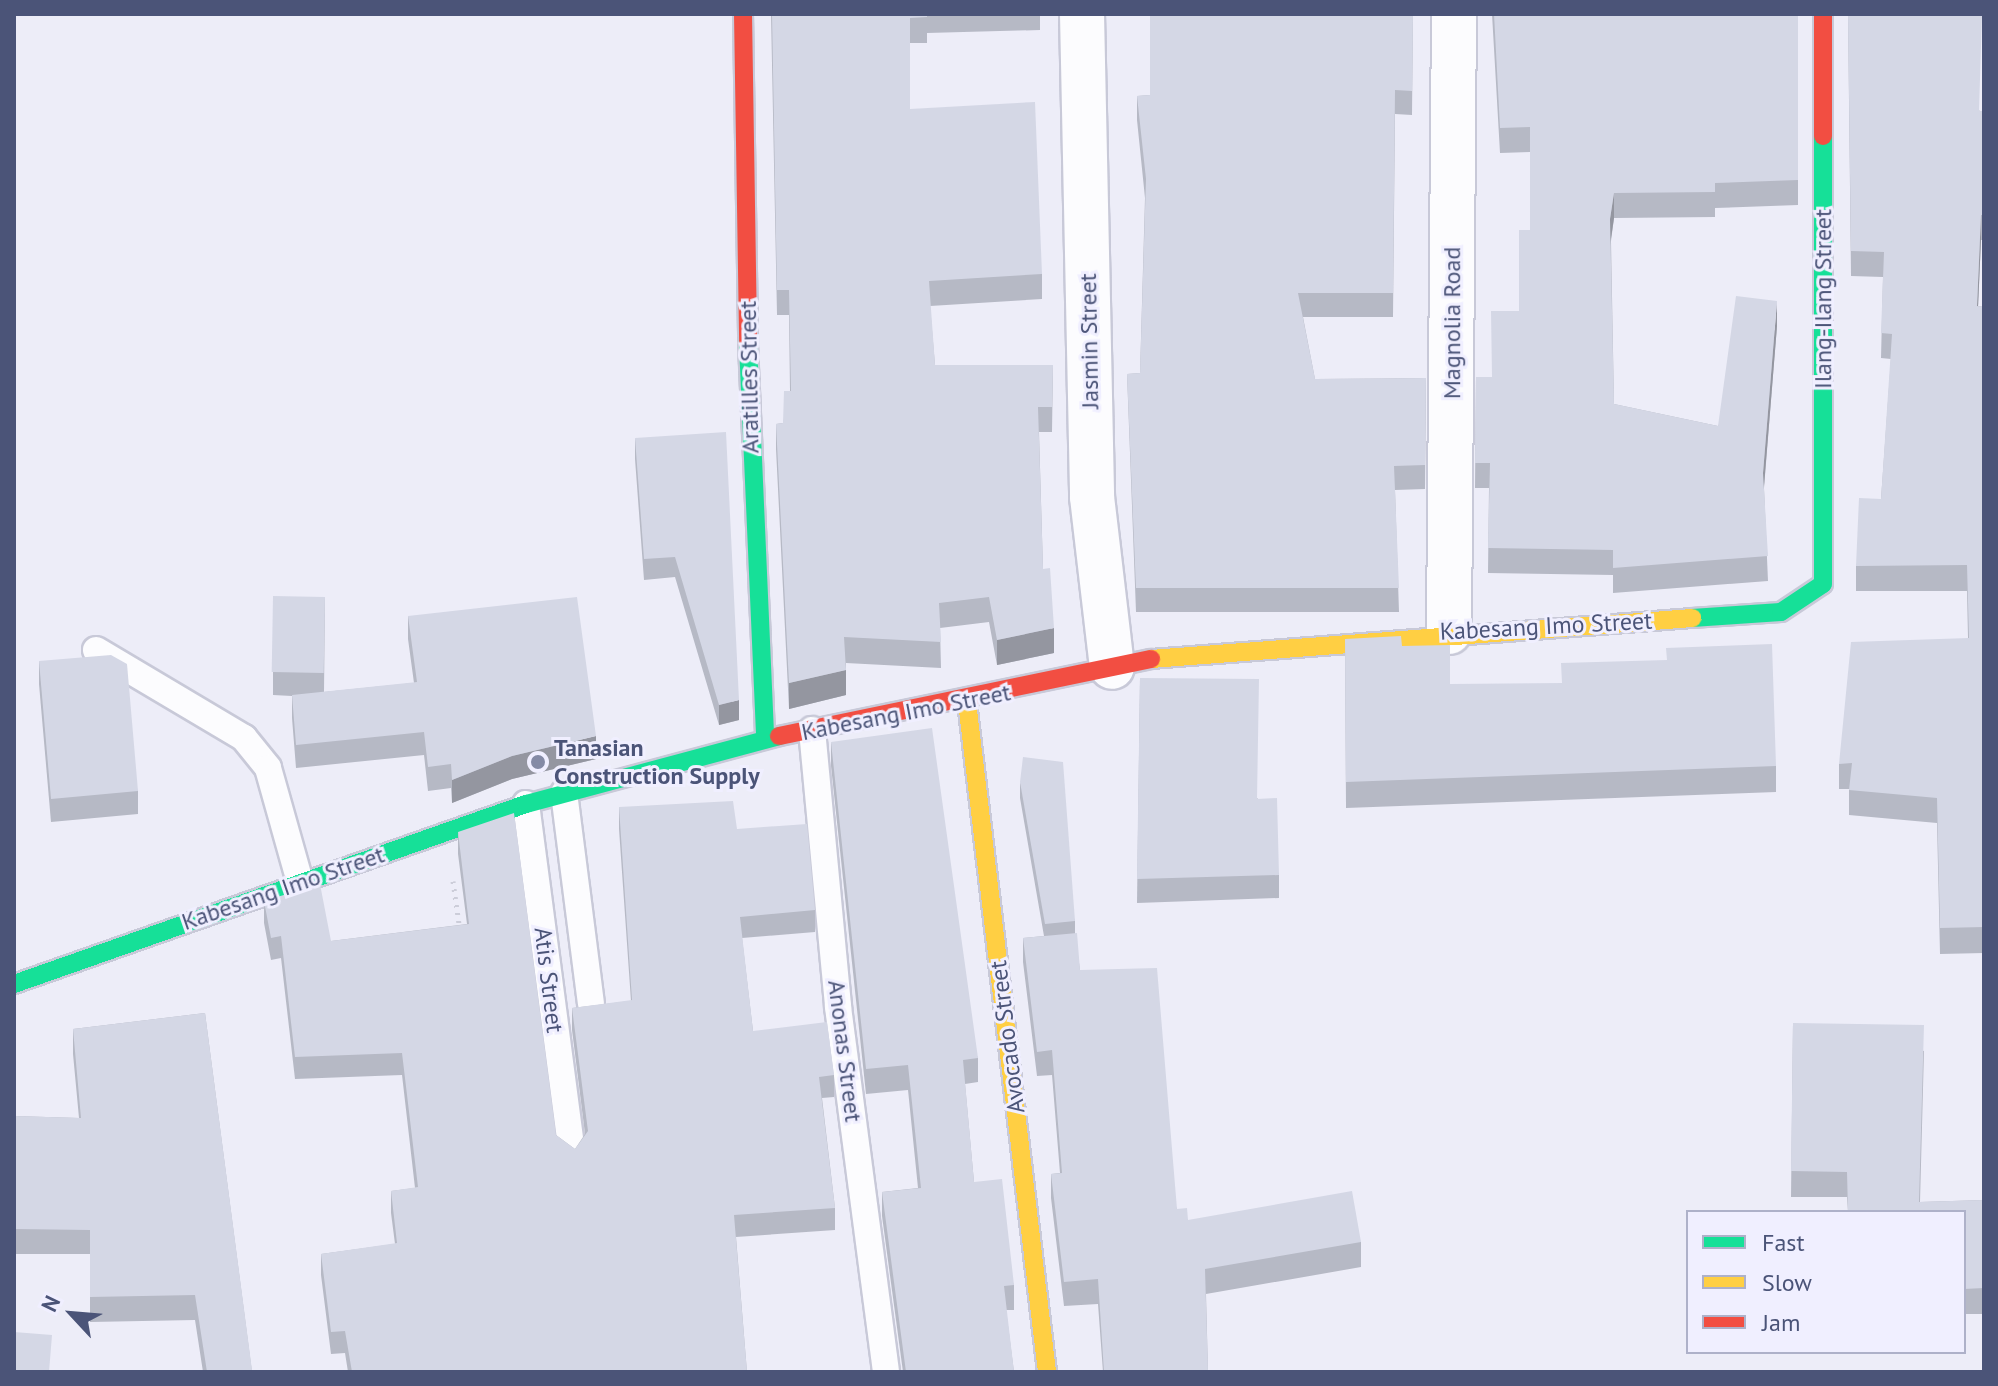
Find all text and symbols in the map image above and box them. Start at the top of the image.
street label: Ilang-Ilang Street [1809,209,1837,389]
street label: Magnolia Road [1438,247,1466,399]
street label: Jasmin Street [1073,273,1105,409]
street label: Aratilles Street [733,300,765,454]
street label: Kabesang Imo Street [1439,606,1653,646]
street label: Kabesang Imo Street [799,678,1013,746]
place label: Tanasian Construction Supply [554,734,760,790]
marker: Tanasian Construction Supply [529,753,547,771]
street label: Kabesang Imo Street [178,840,388,936]
street label: Atis Street [528,926,570,1034]
street label: Avocado Street [983,959,1031,1115]
street label: Anonas Street [822,978,868,1124]
legend [1686,1210,1966,1354]
text: Fast [1762,1227,1805,1258]
text: Slow [1762,1267,1812,1298]
north arrow [32,1274,112,1354]
text: N [35,1291,66,1316]
text: Jam [1762,1307,1800,1338]

